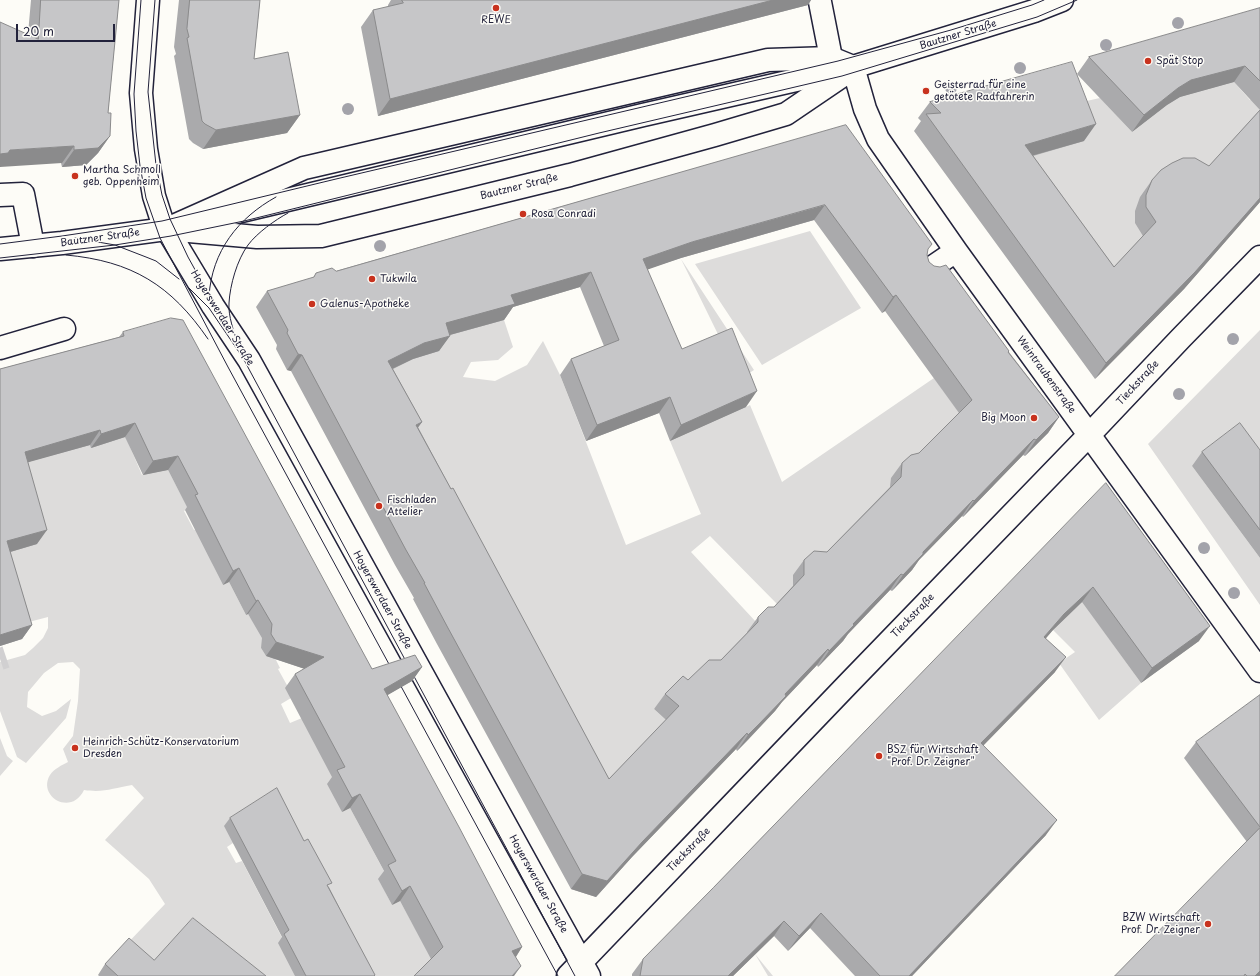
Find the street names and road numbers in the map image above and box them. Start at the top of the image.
street label: Bautzner Straße [918,18,998,52]
street label: Bautzner Straße [479,172,559,202]
street label: Bautzner Straße [60,227,140,249]
street label: Hoyerswerdaer Straße [188,268,256,368]
street label: Weintraubenstraße [1014,334,1078,416]
street label: Tieckstraße [1114,358,1162,408]
street label: Hoyerswerdaer Straße [350,549,414,651]
street label: Tieckstraße [889,591,937,641]
street label: Tieckstraße [665,825,713,875]
street label: Hoyerswerdaer Straße [506,833,570,935]

